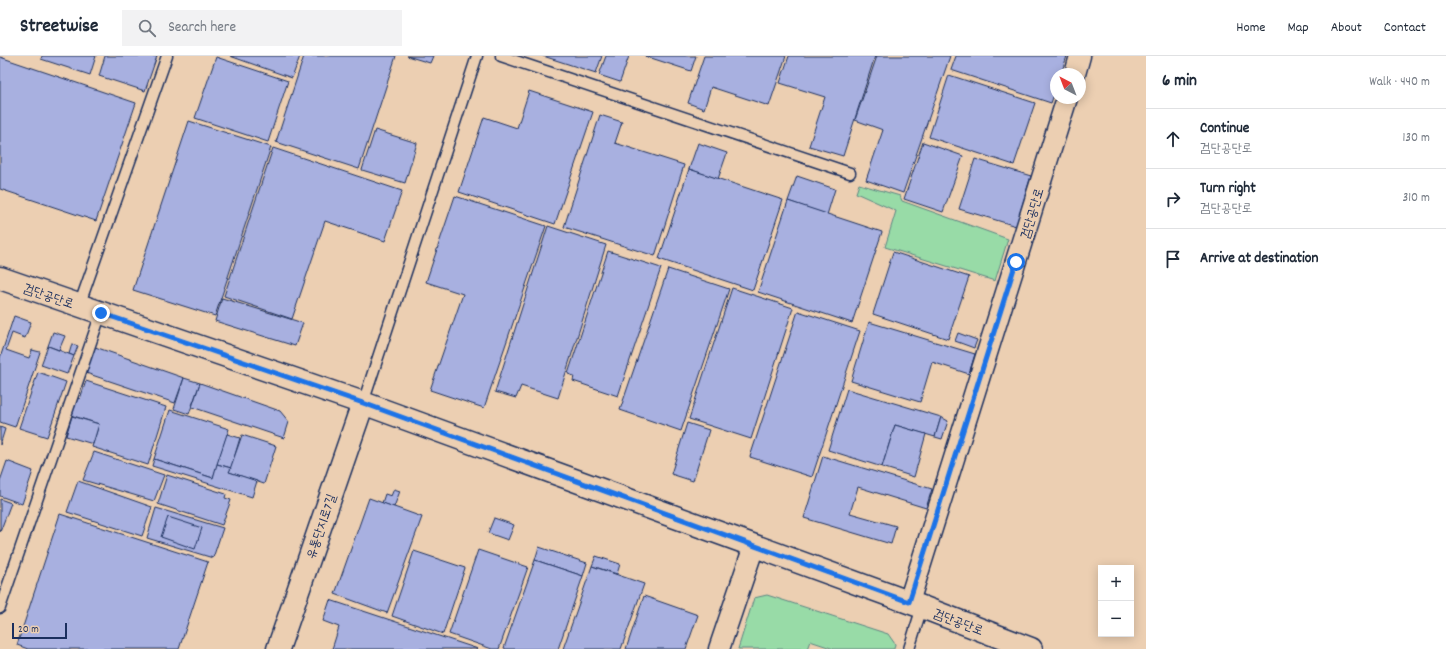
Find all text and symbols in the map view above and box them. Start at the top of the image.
search box [122,10,402,46]
text: Streetwise [20,14,98,41]
icon: search [136,17,158,39]
text: Search here [168,17,236,39]
text: Home [1236,18,1265,38]
text: Map [1287,18,1309,38]
text: About [1331,18,1362,38]
text: Contact [1384,18,1426,38]
north arrow [1050,68,1086,104]
text: 6 min [1162,70,1197,94]
text: Walk · 440 m [1369,73,1430,92]
text: Continue [1200,118,1249,140]
icon: ahead [1162,128,1184,150]
text: 130 m [1402,129,1430,148]
text: 검단공단로 [1200,140,1252,159]
text: Turn right [1200,178,1256,200]
street label: 검단공단로 [1017,186,1050,242]
icon: right [1162,188,1184,210]
text: 310 m [1402,189,1430,208]
text: 검단공단로 [1200,200,1252,219]
icon: arrive [1162,248,1184,270]
text: Arrive at destination [1200,248,1318,270]
route start [1007,253,1025,271]
street label: 검단공단로 [20,280,76,315]
route end [92,304,110,322]
street label: 유통단지로7길 [302,492,342,562]
map controls [1098,565,1134,637]
button: + [1098,565,1134,601]
button: − [1098,601,1134,637]
street label: 검단공단로 [930,605,986,642]
scale bar [12,621,67,640]
text: 20 m [18,622,39,638]

